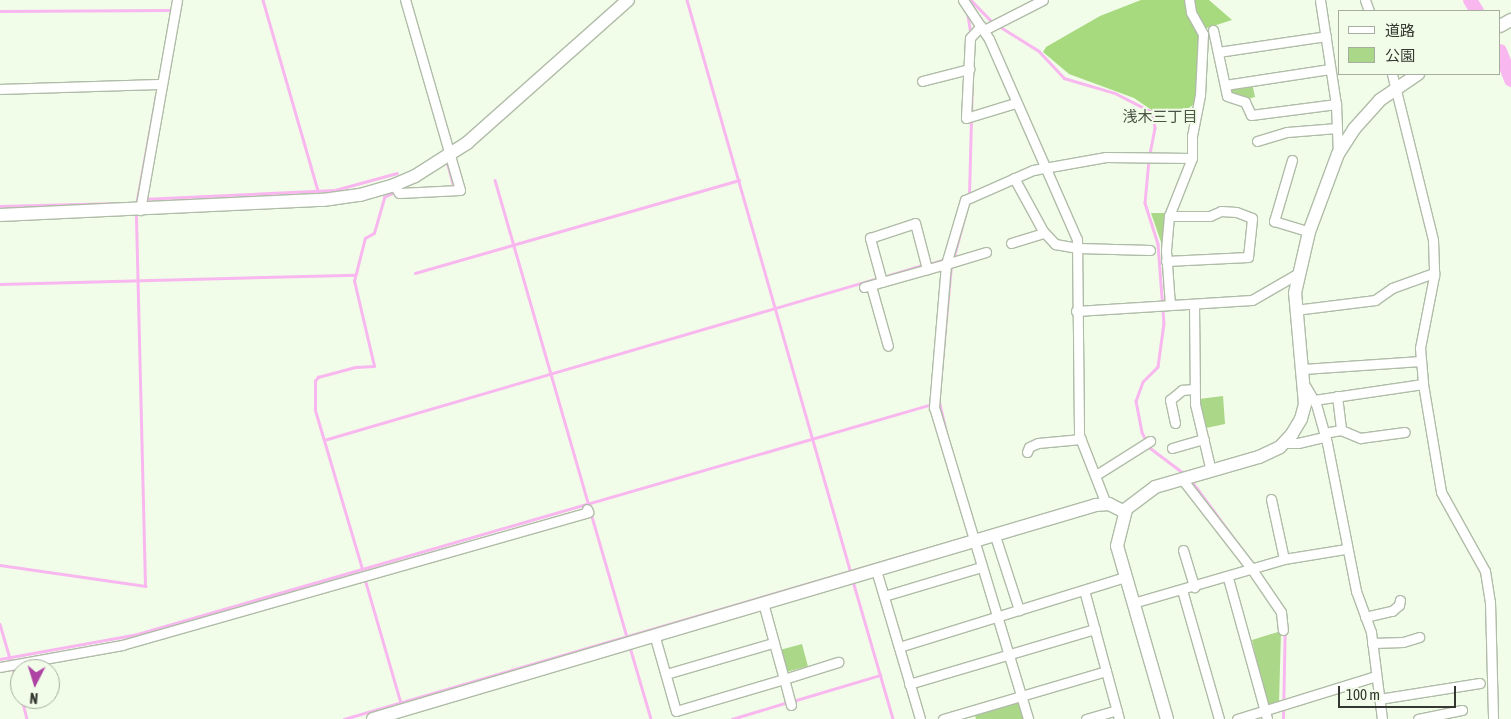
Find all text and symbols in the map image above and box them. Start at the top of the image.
legend [1338,10,1501,75]
text: 道路 [1385,22,1415,39]
text: 公園 [1385,47,1415,64]
district label: 浅木三丁目 [1123,108,1197,126]
north arrow [10,659,60,709]
scale bar [1341,676,1458,708]
text: 100 m [1346,686,1380,703]
text: N [29,690,39,706]

